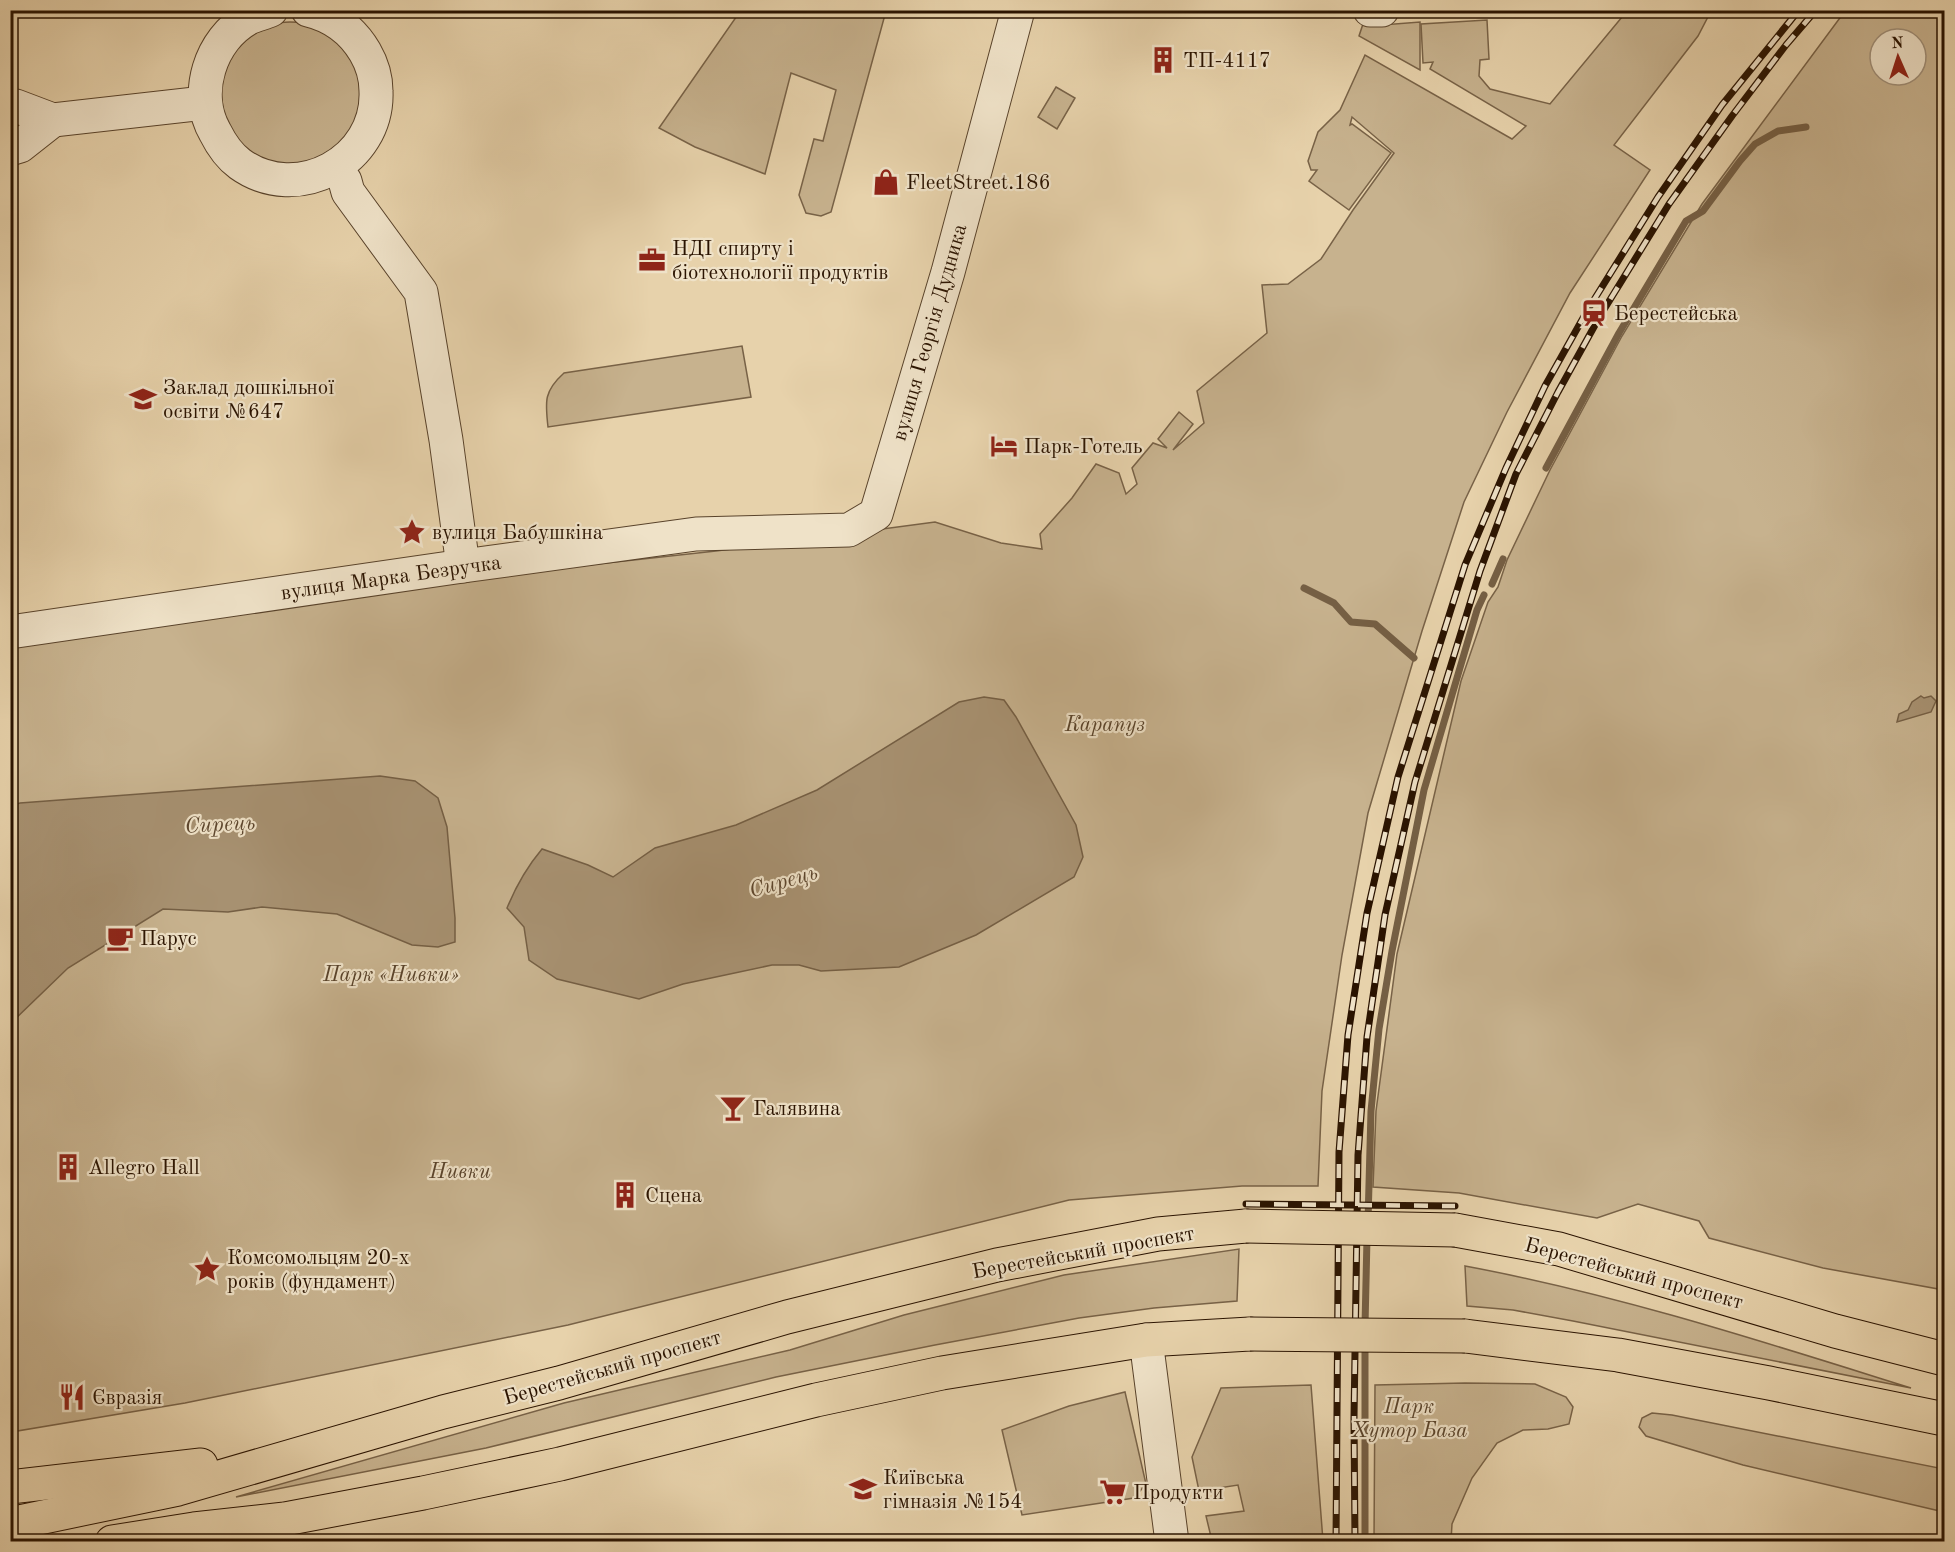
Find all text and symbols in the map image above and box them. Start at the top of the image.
north arrow [1868,27,1928,87]
text: N [1891,36,1905,52]
building icon: ТП-4117 [1148,45,1178,75]
place label: ТП-4117 [1183,51,1271,72]
shop icon: FleetStreet.186 [871,167,901,197]
place label: FleetStreet.186 [906,173,1051,194]
street label: вулиця Георгія Дудника [889,222,972,443]
place label: НДІ спирту і біотехнології продуктів [672,239,888,284]
office icon: НДІ спирту і біотехнології продуктів [637,245,667,275]
station icon: Берестейська [1579,298,1609,328]
place label: Берестейська [1614,304,1738,325]
place label: Заклад дошкільної освіти №647 [163,378,334,423]
school or university icon: Заклад дошкільної освіти №647 [128,384,158,414]
hotel icon: Парк-Готель [989,431,1019,461]
place label: Парк-Готель [1024,437,1143,458]
place icon: вулиця Бабушкіна [397,517,427,547]
place label: вулиця Бабушкіна [432,523,603,544]
street label: вулиця Марка Безручка [280,553,503,604]
park label: Карапуз [1064,715,1145,736]
water label: Сирець [184,812,256,838]
water label: Сирець [746,862,821,902]
cafe icon: Парус [105,923,135,953]
place label: Парус [140,929,197,950]
park label: Парк «Нивки» [322,965,459,986]
bar icon: Галявина [718,1093,748,1123]
place label: Галявина [753,1099,841,1120]
building icon: Allegro Hall [53,1152,83,1182]
place label: Allegro Hall [88,1158,200,1179]
park label: Нивки [428,1162,491,1183]
building icon: Сцена [610,1180,640,1210]
place label: Сцена [645,1186,702,1207]
street label: Берестейський проспект [970,1224,1196,1283]
street label: Берестейський проспект [1522,1235,1745,1314]
place label: Комсомольцям 20-х років (фундамент) [227,1248,410,1293]
place icon: Комсомольцям 20-х років (фундамент) [192,1254,222,1284]
street label: Берестейський проспект [501,1327,724,1410]
restaurant icon: Євразія [57,1382,87,1412]
place label: Євразія [92,1388,163,1409]
park label: Парк Хутор База [1351,1397,1467,1442]
place label: Київська гімназія №154 [883,1468,1022,1513]
school or university icon: Київська гімназія №154 [848,1474,878,1504]
supermarket icon: Продукти [1098,1477,1128,1507]
place label: Продукти [1133,1483,1223,1504]

